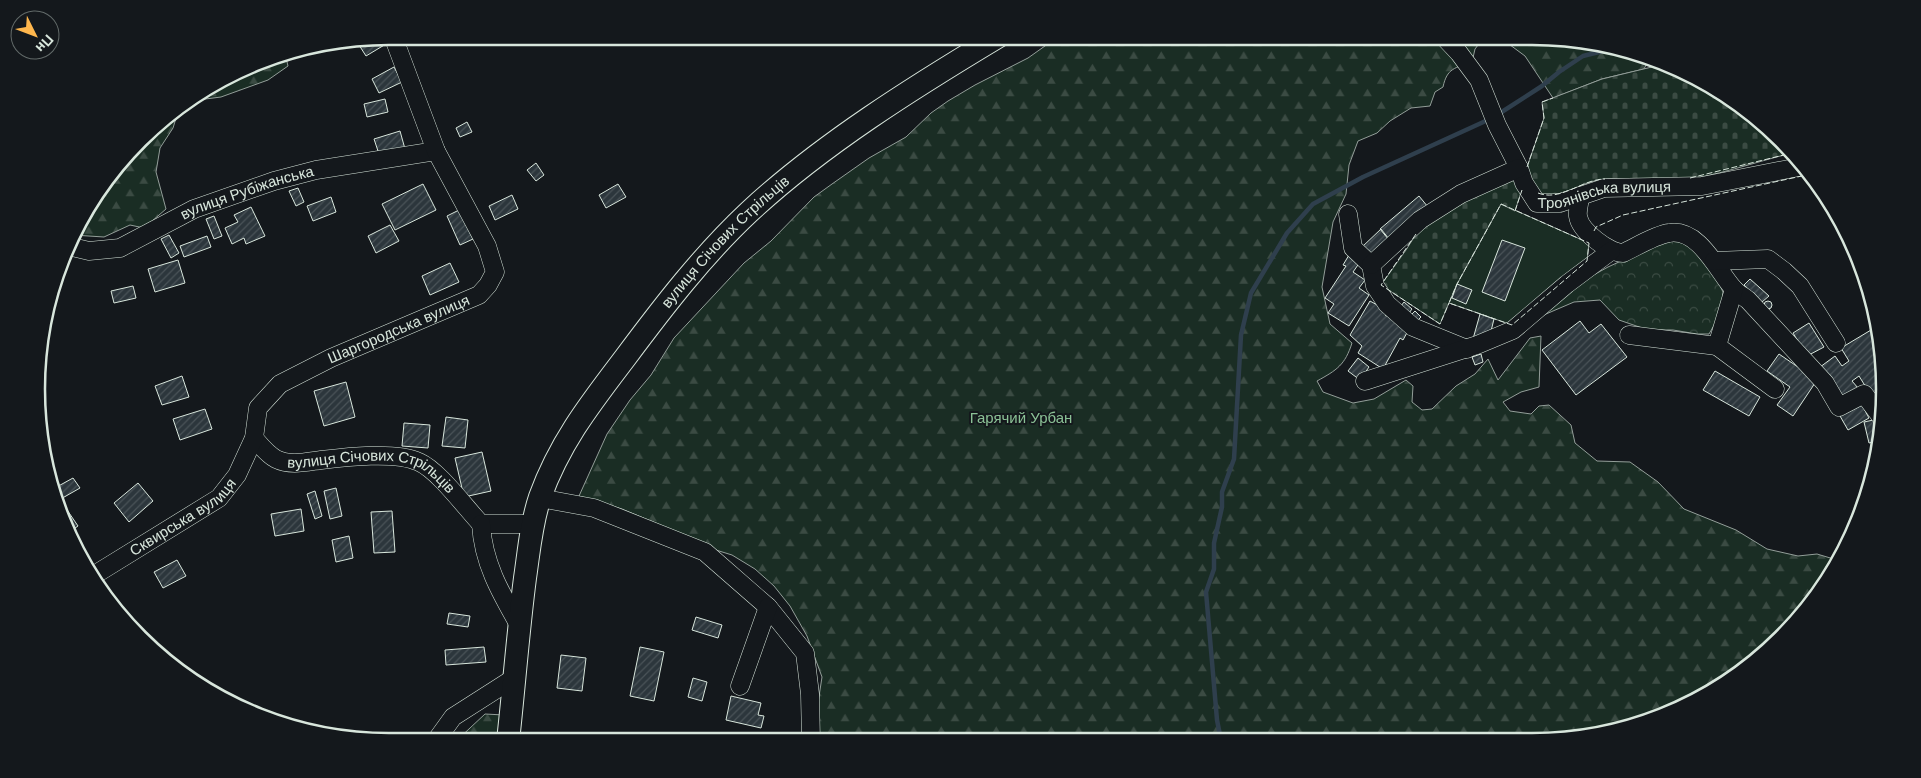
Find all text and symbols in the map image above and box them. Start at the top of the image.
north arrow [10,10,60,60]
text: Пн [33,31,57,56]
street label: вулиця Рубіжанська [177,162,316,223]
street label: вулиця Січових Стрільців [658,172,792,311]
street label: Троянівська вулиця [1538,178,1671,211]
street label: Шаргородська вулиця [325,291,472,366]
park label: Гарячий Урбан [970,409,1072,426]
street label: вулиця Січових Стрільців [287,447,459,496]
street label: Сквирська вулиця [126,475,239,559]

